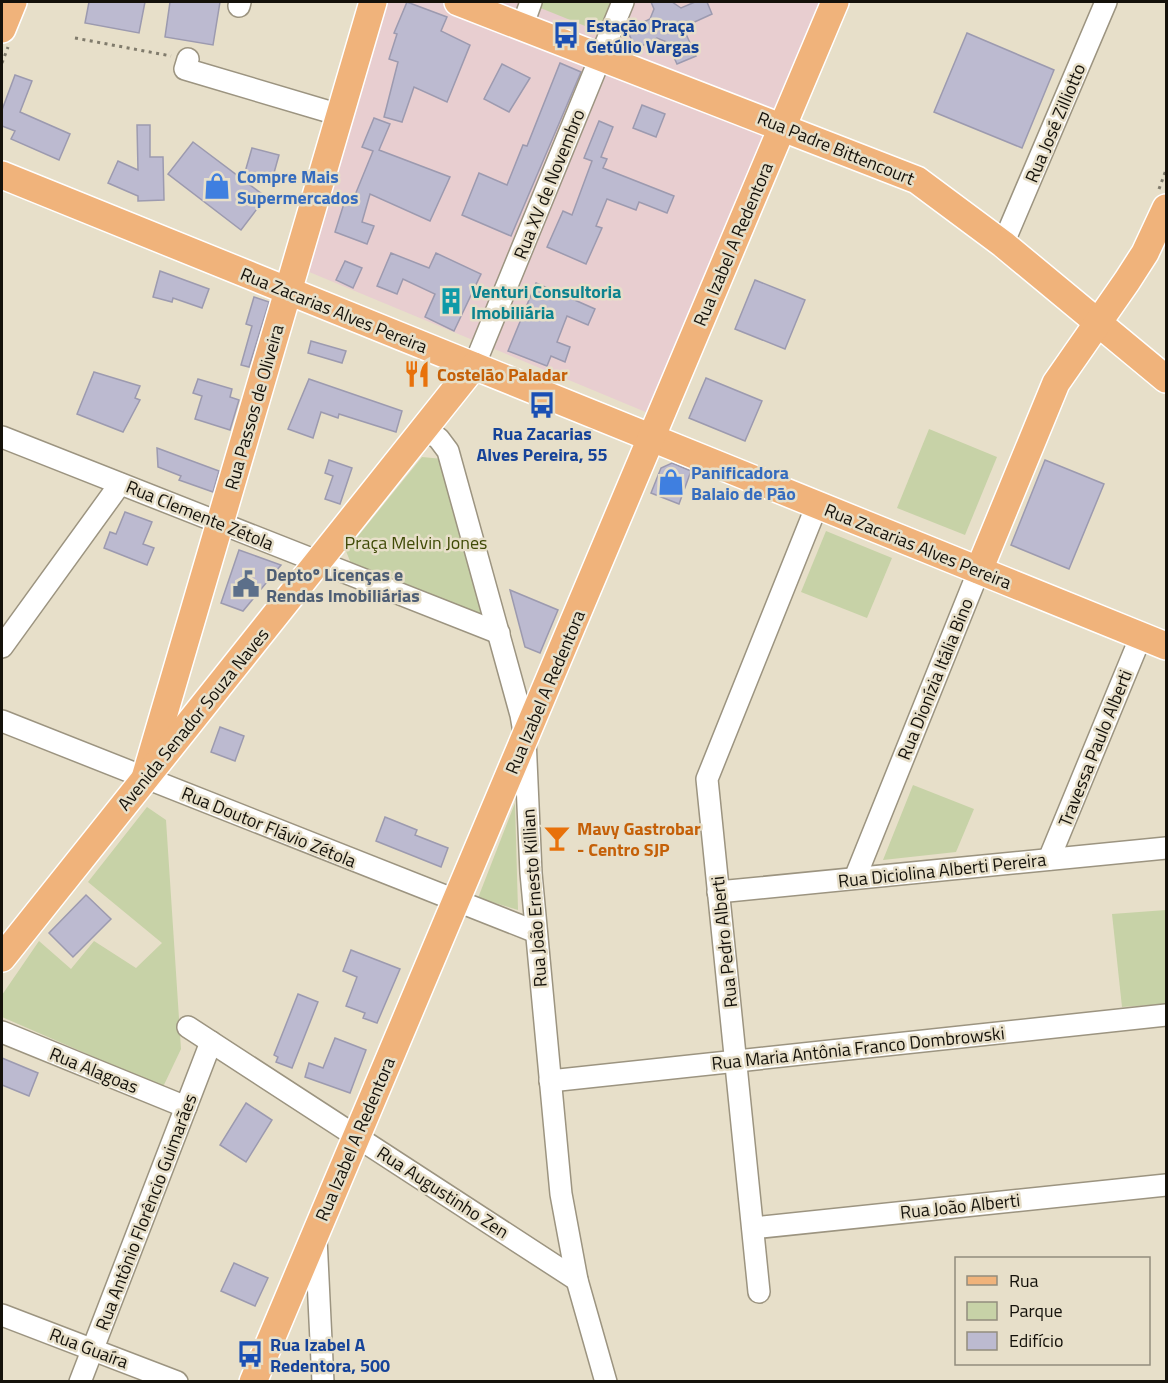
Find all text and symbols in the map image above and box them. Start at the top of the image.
place label: Estação Praça Getúlio Vargas [586,12,699,60]
bus stop icon: Estação Praça Getúlio Vargas [551,20,581,50]
street label: Rua José Zilliotto [1018,59,1092,187]
street label: Rua Padre Bittencourt [753,104,919,192]
street label: Rua XV de Novembro [507,105,591,263]
street label: Rua Izabel A Redentora [686,158,780,330]
place label: Compre Mais Supermercados [237,163,359,211]
shop icon: Compre Mais Supermercados [202,171,232,201]
street label: Rua Zacarias Alves Pereira [236,260,432,360]
place label: Venturi Consultoria Imobiliária [471,278,621,326]
building icon: Venturi Consultoria Imobiliária [436,286,466,316]
street label: Rua Passos de Oliveira [217,321,291,493]
restaurant icon: Costelão Paladar [402,359,432,389]
place label: Costelão Paladar [437,361,568,388]
bus stop icon: Rua Zacarias Alves Pereira, 55 [527,390,557,420]
place label: Rua Zacarias Alves Pereira, 55 [476,420,608,468]
place label: Panificadora Balaio de Pão [691,459,796,507]
shop icon: Panificadora Balaio de Pão [656,467,686,497]
street label: Rua Clemente Zétola [122,473,278,557]
street label: Rua Zacarias Alves Pereira [820,496,1016,596]
park label: Praça Melvin Jones [345,529,488,556]
place label: Deptoº Licenças e Rendas Imobiliárias [266,561,420,609]
public building icon: Deptoº Licenças e Rendas Imobiliárias [231,569,261,599]
street label: Rua Dionízia Itália Bino [890,594,980,764]
street label: Rua Izabel A Redentora [498,606,592,778]
street label: Avenida Senador Souza Naves [111,622,275,816]
street label: Travessa Paulo Alberti [1051,665,1139,831]
street label: Rua Doutor Flávio Zétola [178,780,360,874]
street label: Rua João Ernesto Killian [514,808,554,988]
place label: Mavy Gastrobar - Centro SJP [577,815,701,863]
bar icon: Mavy Gastrobar - Centro SJP [542,823,572,853]
street label: Rua Diciolina Alberti Pereira [837,846,1047,894]
street label: Rua Pedro Alberti [704,875,744,1009]
street label: Rua Maria Antônia Franco Dombrowski [710,1019,1006,1077]
street label: Rua Alagoas [46,1040,142,1100]
street label: Rua Izabel A Redentora [308,1053,402,1225]
street label: Rua Antônio Florêncio Guimarães [88,1090,204,1334]
street label: Rua Augustinho Zen [372,1139,514,1245]
street label: Rua João Alberti [899,1186,1021,1226]
legend [955,1257,1150,1365]
text: Rua [1009,1267,1039,1294]
text: Parque [1009,1297,1063,1324]
street label: Rua Guaíra [46,1321,132,1375]
text: Edifício [1009,1327,1063,1354]
place label: Rua Izabel A Redentora, 500 [270,1331,390,1379]
bus stop icon: Rua Izabel A Redentora, 500 [235,1339,265,1369]

